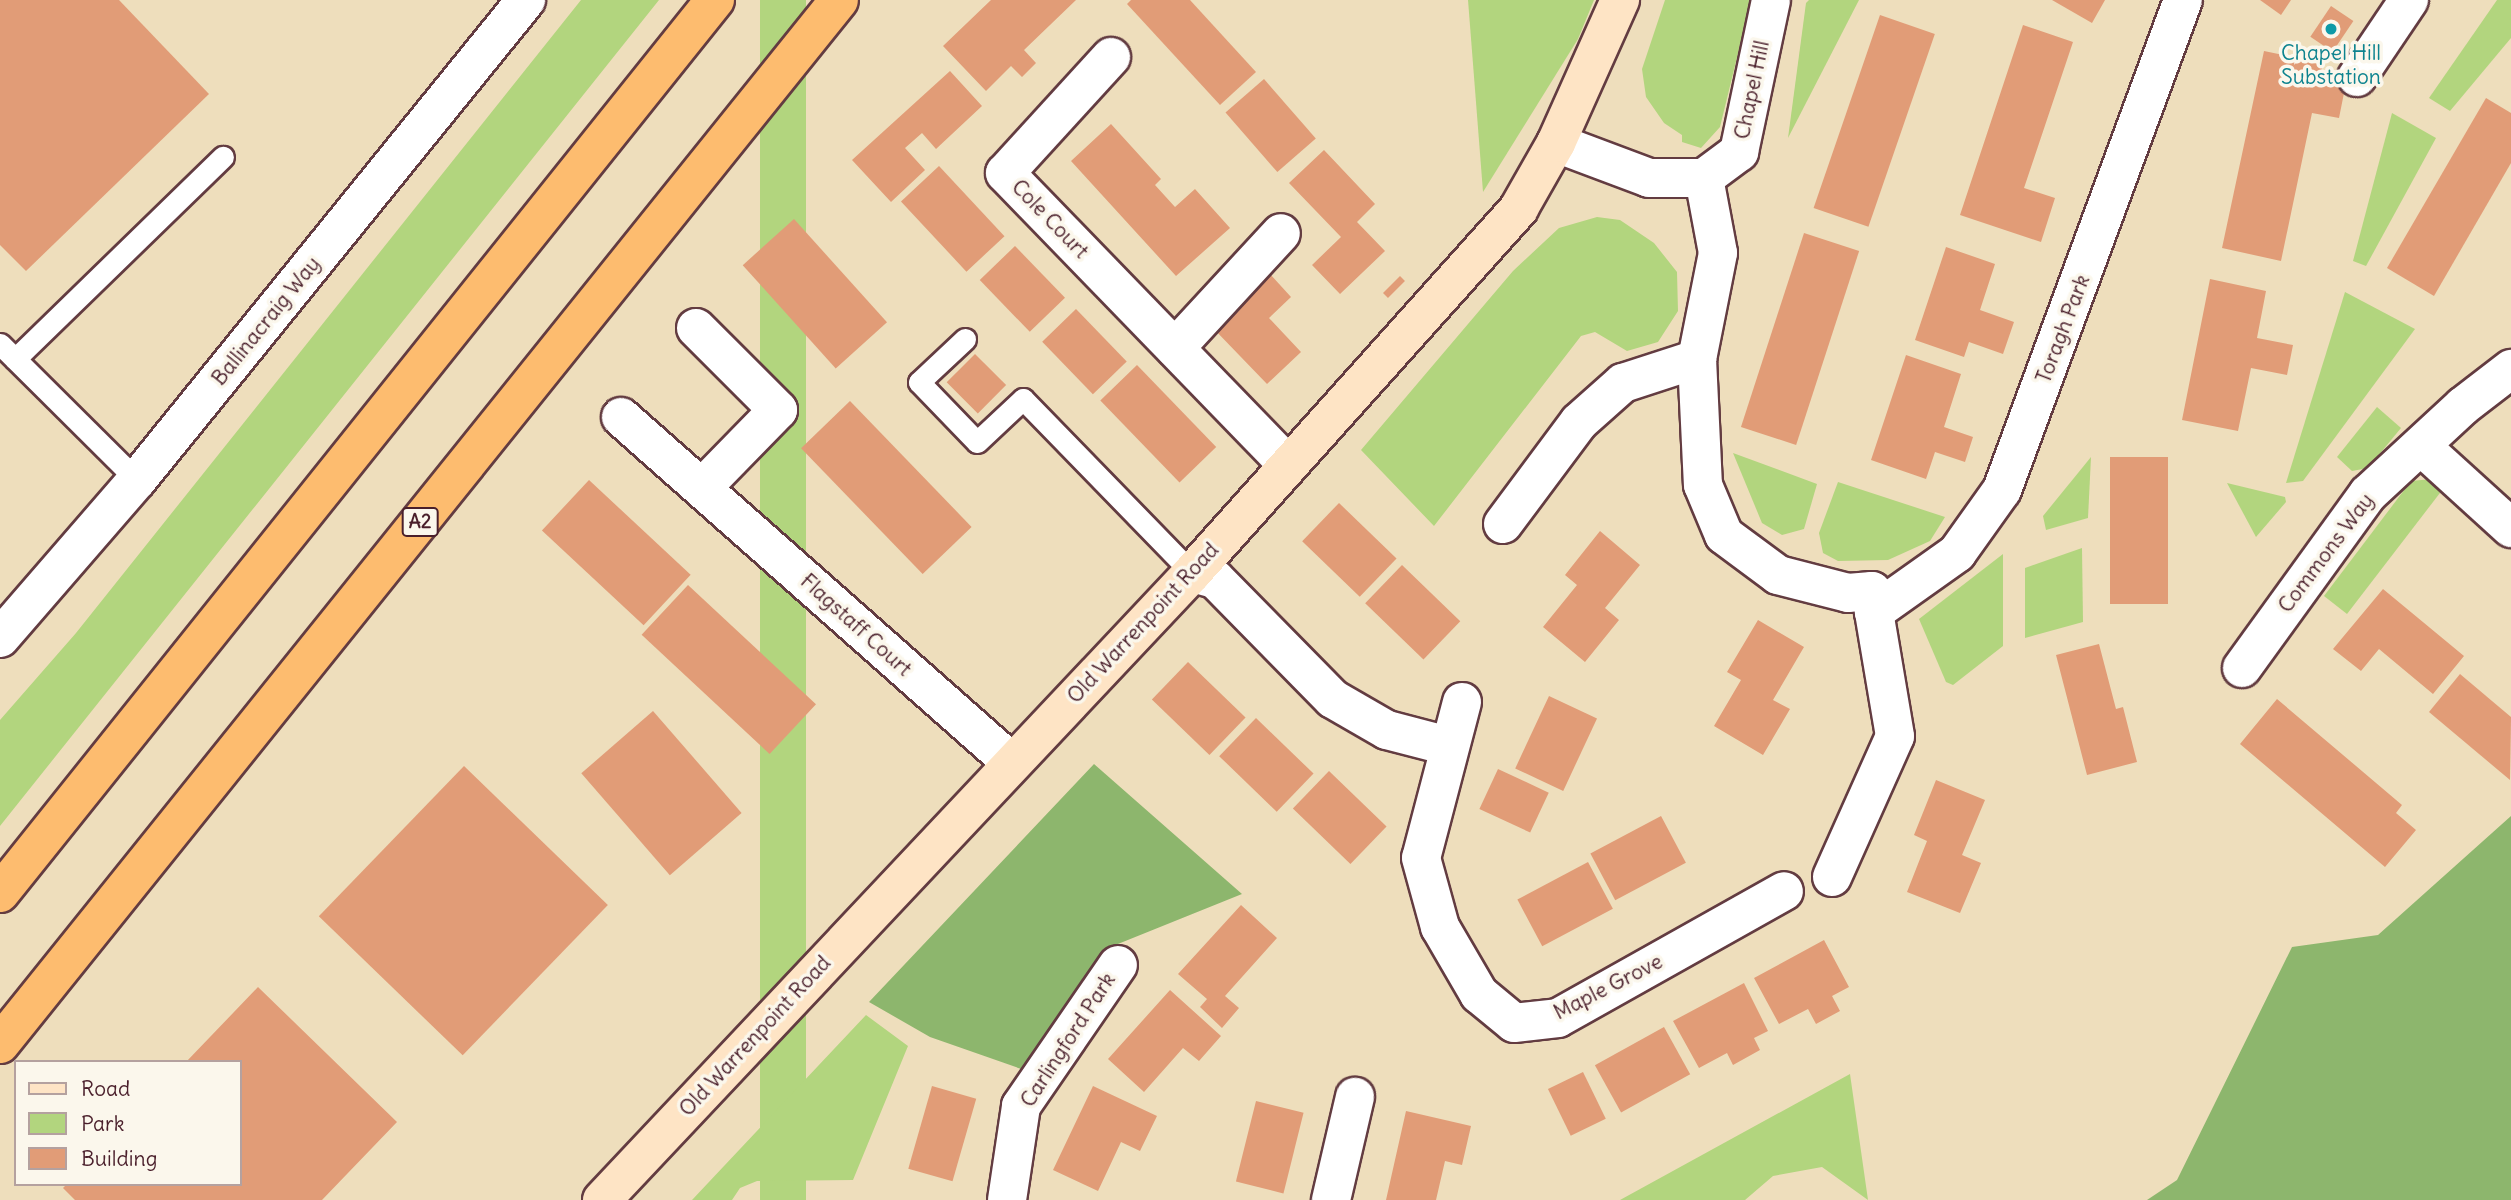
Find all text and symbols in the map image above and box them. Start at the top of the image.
marker: Chapel Hill Substation [2323,21,2339,37]
street label: Chapel Hill [1729,38,1775,142]
place label: Chapel Hill Substation [2281,40,2381,90]
street label: Cole Court [1006,174,1094,264]
street label: Ballinacraig Way [206,251,326,391]
street label: Toragh Park [2031,271,2095,387]
street label: Commons Way [2273,488,2379,618]
road number: A2 [401,506,439,538]
street label: Old Warrenpoint Road [1062,537,1224,709]
street label: Flagstaff Court [795,568,917,682]
street label: Maple Grove [1549,949,1667,1025]
street label: Old Warrenpoint Road [674,950,836,1122]
street label: Carlingford Park [1015,968,1121,1112]
legend [14,1060,242,1186]
text: Road [81,1075,130,1102]
text: Park [81,1110,124,1137]
text: Building [81,1145,157,1172]

